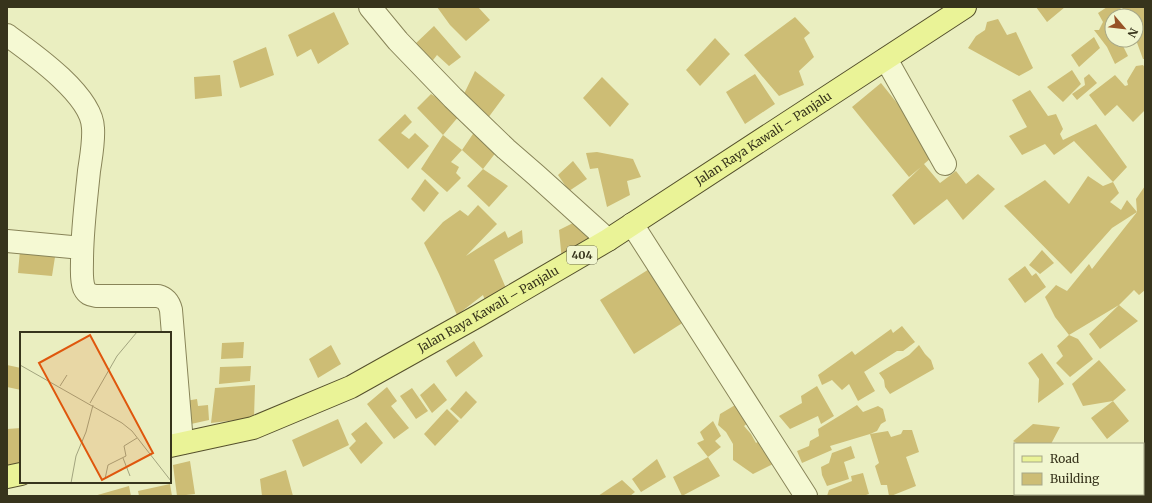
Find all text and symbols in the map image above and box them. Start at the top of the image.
north arrow [1104,8,1144,48]
text: N [1124,26,1141,40]
street label: Jalan Raya Kawali – Panjalu [691,88,835,189]
road number: 404 [567,246,597,264]
street label: Jalan Raya Kawali – Panjalu [414,262,562,356]
inset map [20,332,171,483]
legend [1014,443,1144,495]
text: Road [1050,451,1079,466]
text: Building [1050,471,1100,486]

